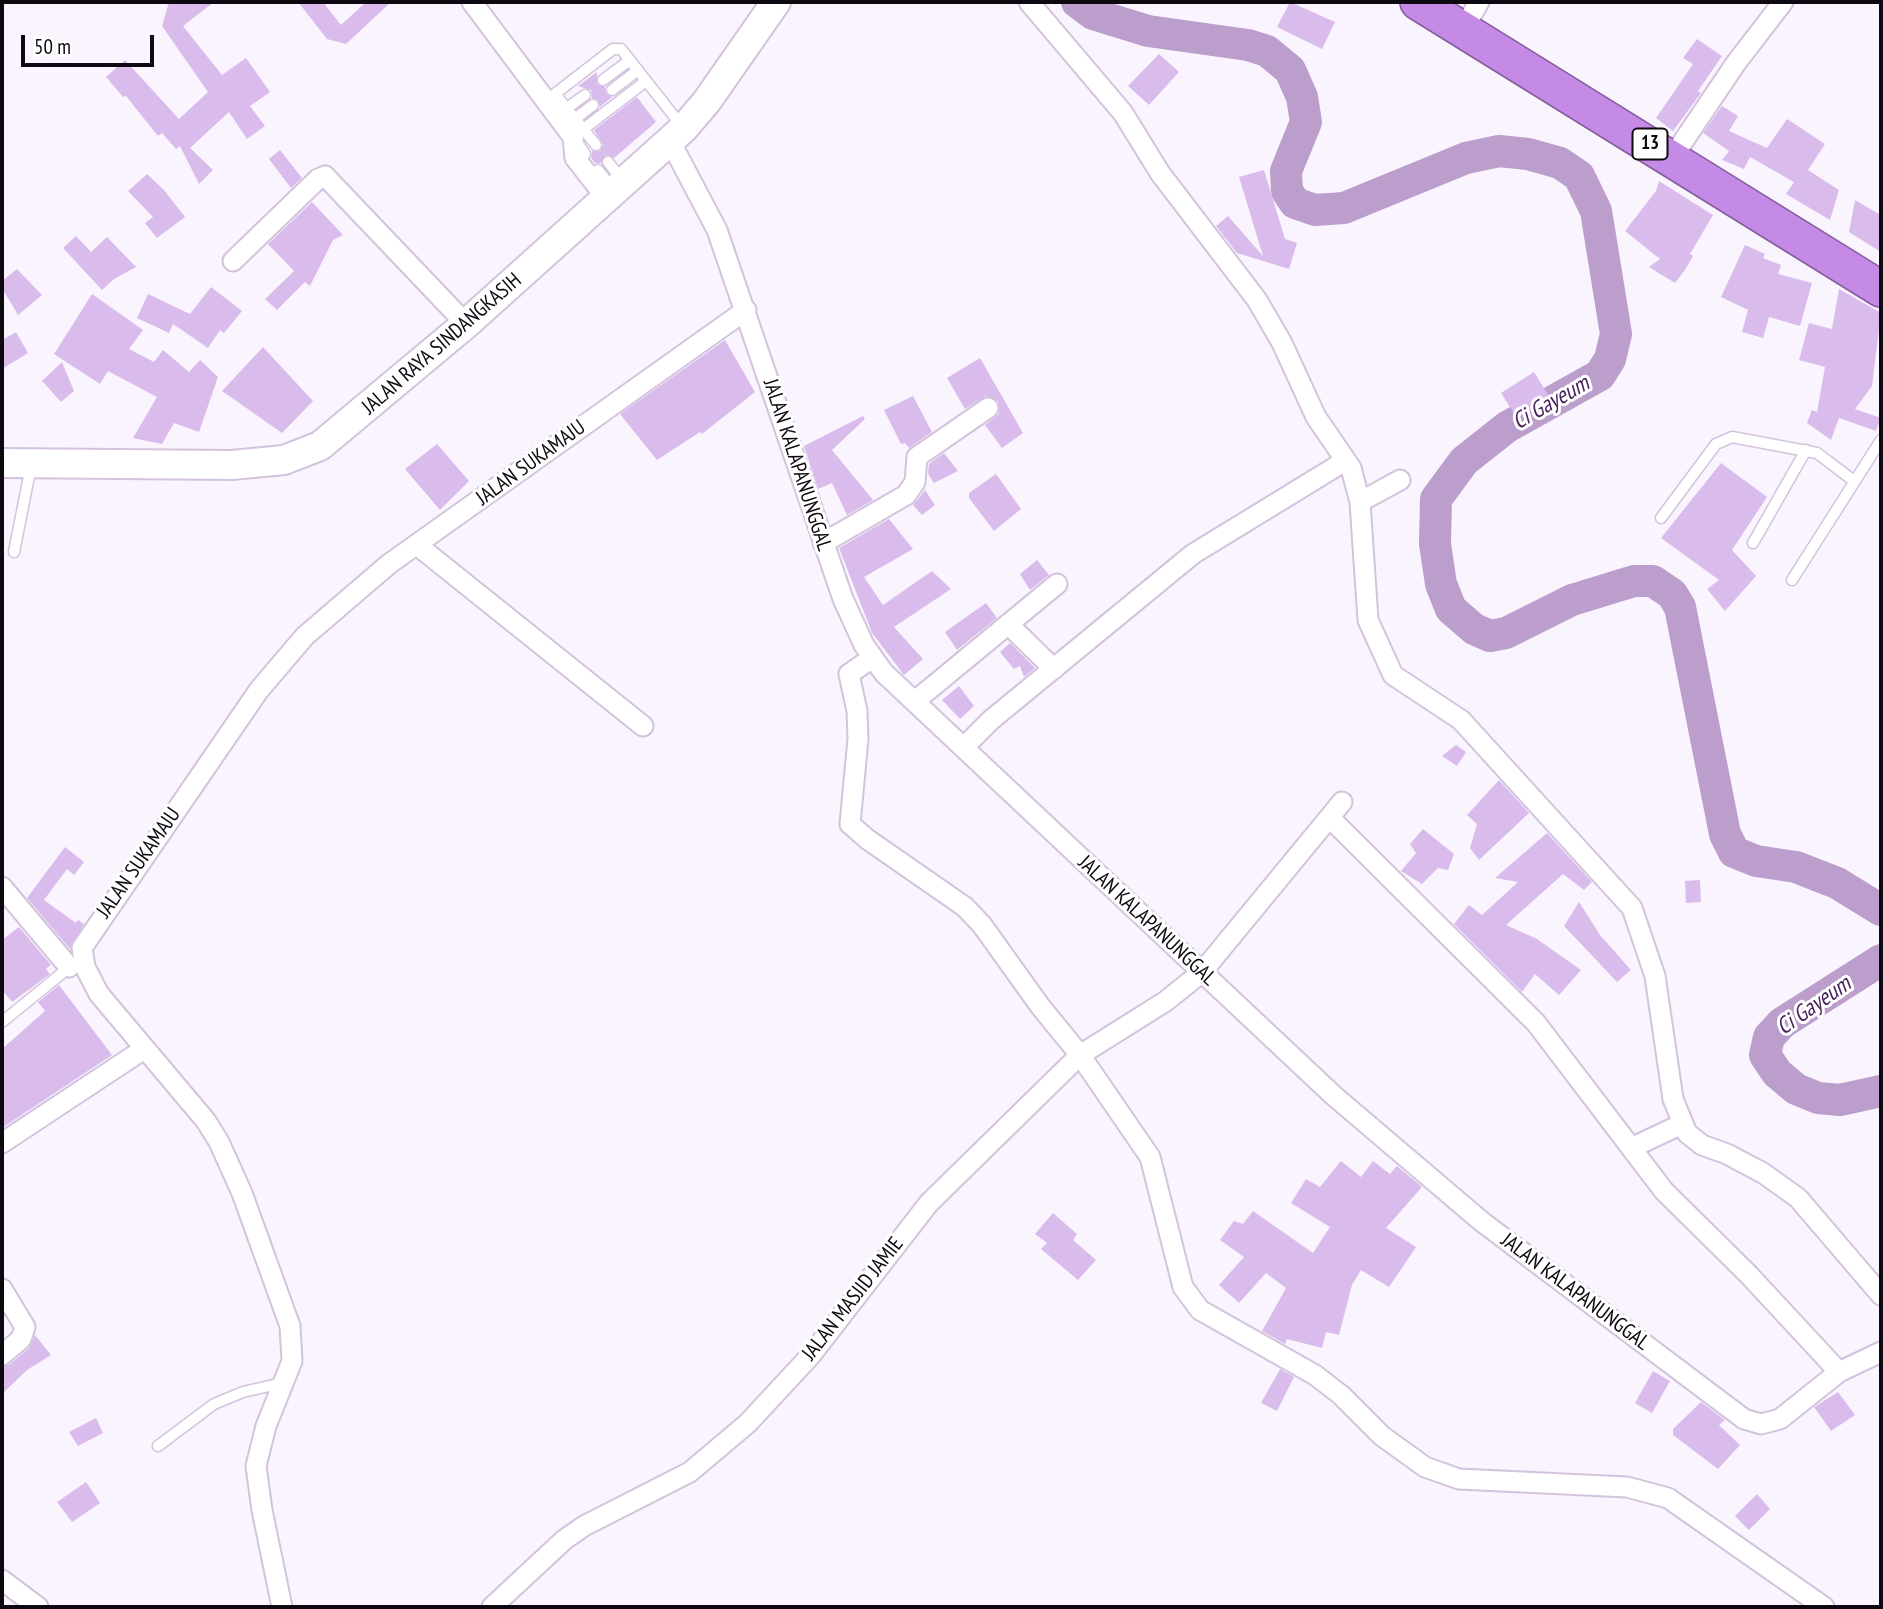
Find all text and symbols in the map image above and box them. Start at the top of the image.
scale bar [24,21,158,65]
text: 50 m [34,33,71,60]
road number: 13 [1632,128,1668,160]
street label: JALAN RAYA SINDANGKASIH [357,268,527,420]
water label: Ci Gayeum [1508,370,1594,436]
street label: JALAN KALAPANUNGGAL [757,376,837,554]
street label: JALAN SUKAMAJU [472,415,590,511]
street label: JALAN SUKAMAJU [92,803,186,923]
street label: JALAN KALAPANUNGGAL [1073,851,1221,991]
water label: Ci Gayeum [1772,971,1856,1041]
street label: JALAN KALAPANUNGGAL [1496,1228,1654,1356]
street label: JALAN MASJID JAMIE [797,1232,909,1366]

